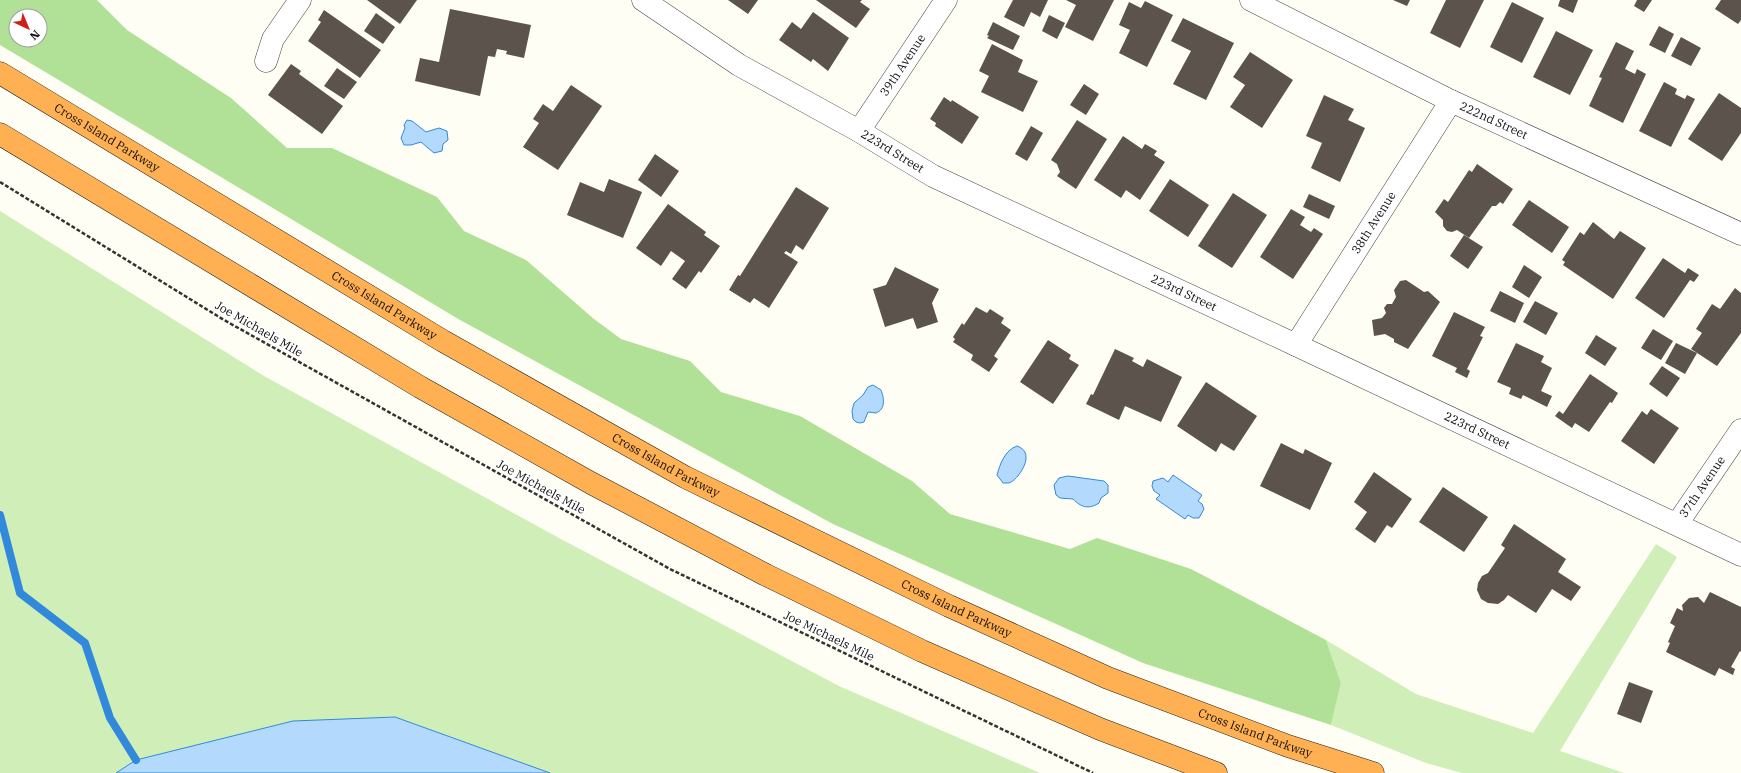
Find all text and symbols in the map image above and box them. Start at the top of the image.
north arrow [8,8,48,48]
text: N [27,27,43,43]
street label: 39th Avenue [876,31,928,99]
street label: 222nd Street [1458,98,1530,142]
street label: Cross Island Parkway [52,100,163,175]
street label: 223rd Street [859,126,927,176]
street label: 38th Avenue [1348,188,1399,256]
street label: Cross Island Parkway [329,267,440,343]
street label: 223rd Street [1149,271,1219,314]
street label: Joe Michaels Mile [213,297,306,360]
street label: 223rd Street [1442,408,1512,452]
street label: Cross Island Parkway [610,430,723,500]
street label: 37th Avenue [1676,453,1728,520]
street label: Joe Michaels Mile [494,456,588,517]
street label: Cross Island Parkway [899,576,1015,641]
street label: Joe Michaels Mile [781,607,877,664]
street label: Cross Island Parkway [1196,705,1315,760]

